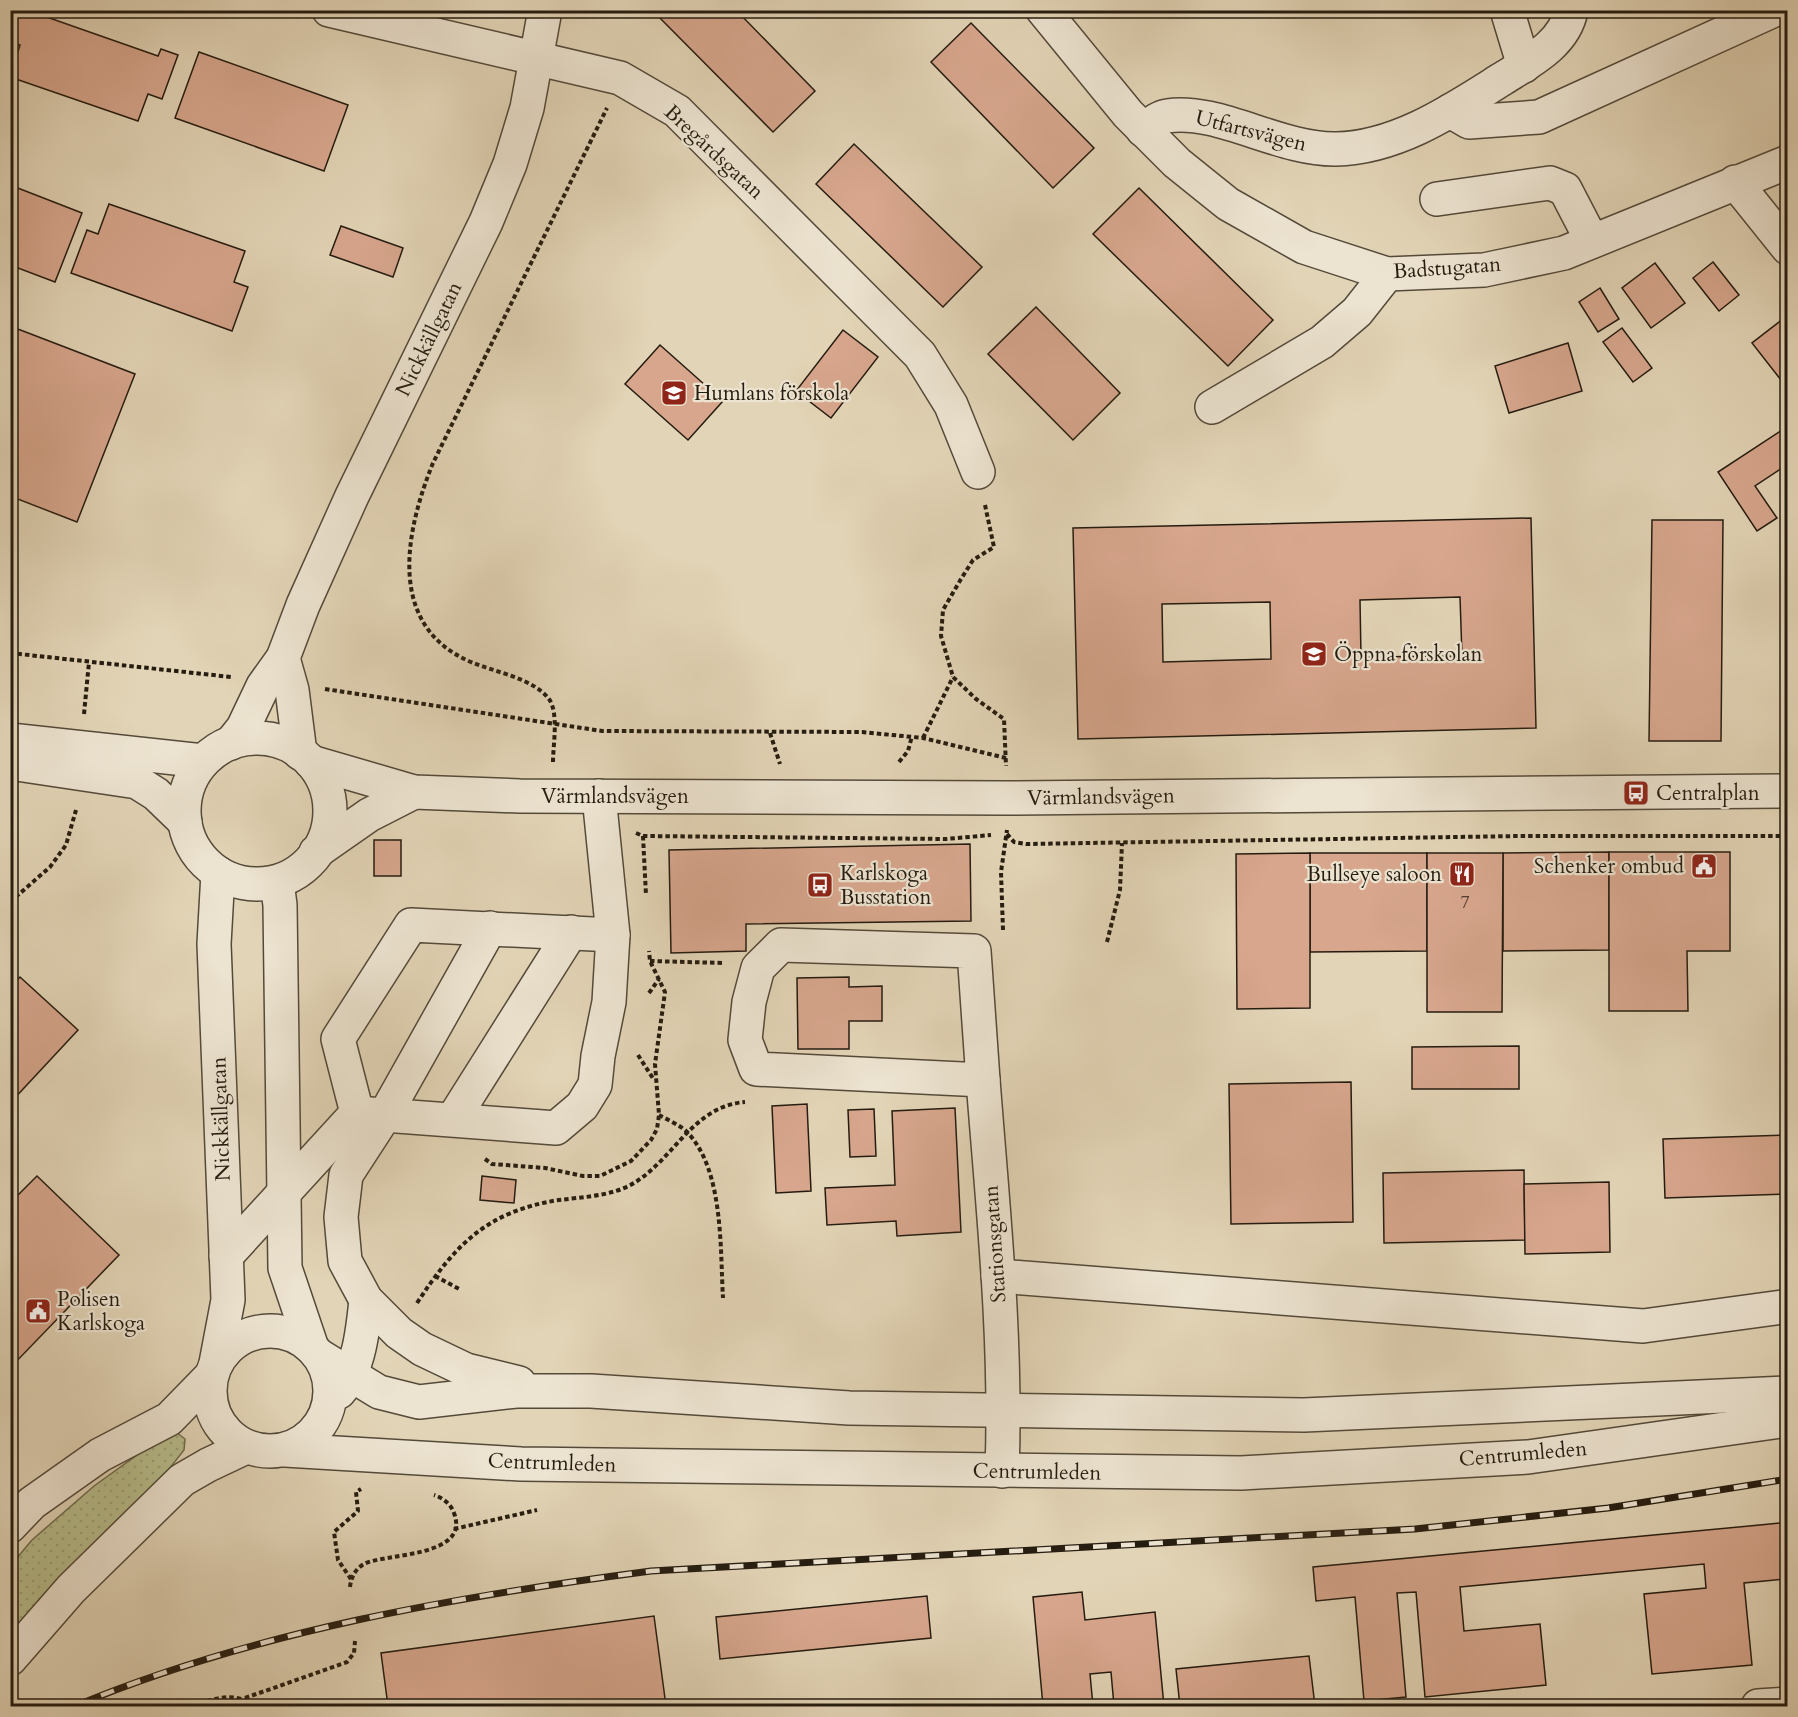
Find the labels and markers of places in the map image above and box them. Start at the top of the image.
school or university icon: Humlans förskola [659,378,689,408]
place label: Humlans förskola [694,379,849,408]
school or university icon: Öppna förskolan [1299,639,1329,669]
place label: Öppna förskolan [1334,640,1483,669]
bus stop icon: Centralplan [1621,778,1651,808]
place label: Centralplan [1656,779,1760,808]
public building icon: Schenker ombud [1689,851,1719,881]
place label: Schenker ombud [1534,852,1684,881]
place label: Karlskoga Busstation [840,859,931,912]
restaurant icon: Bullseye saloon [1447,859,1477,889]
place label: Bullseye saloon [1307,860,1442,889]
bus stop icon: Karlskoga Busstation [805,870,835,900]
place label: Polisen Karlskoga [57,1285,145,1338]
public building icon: Polisen Karlskoga [23,1296,53,1326]

